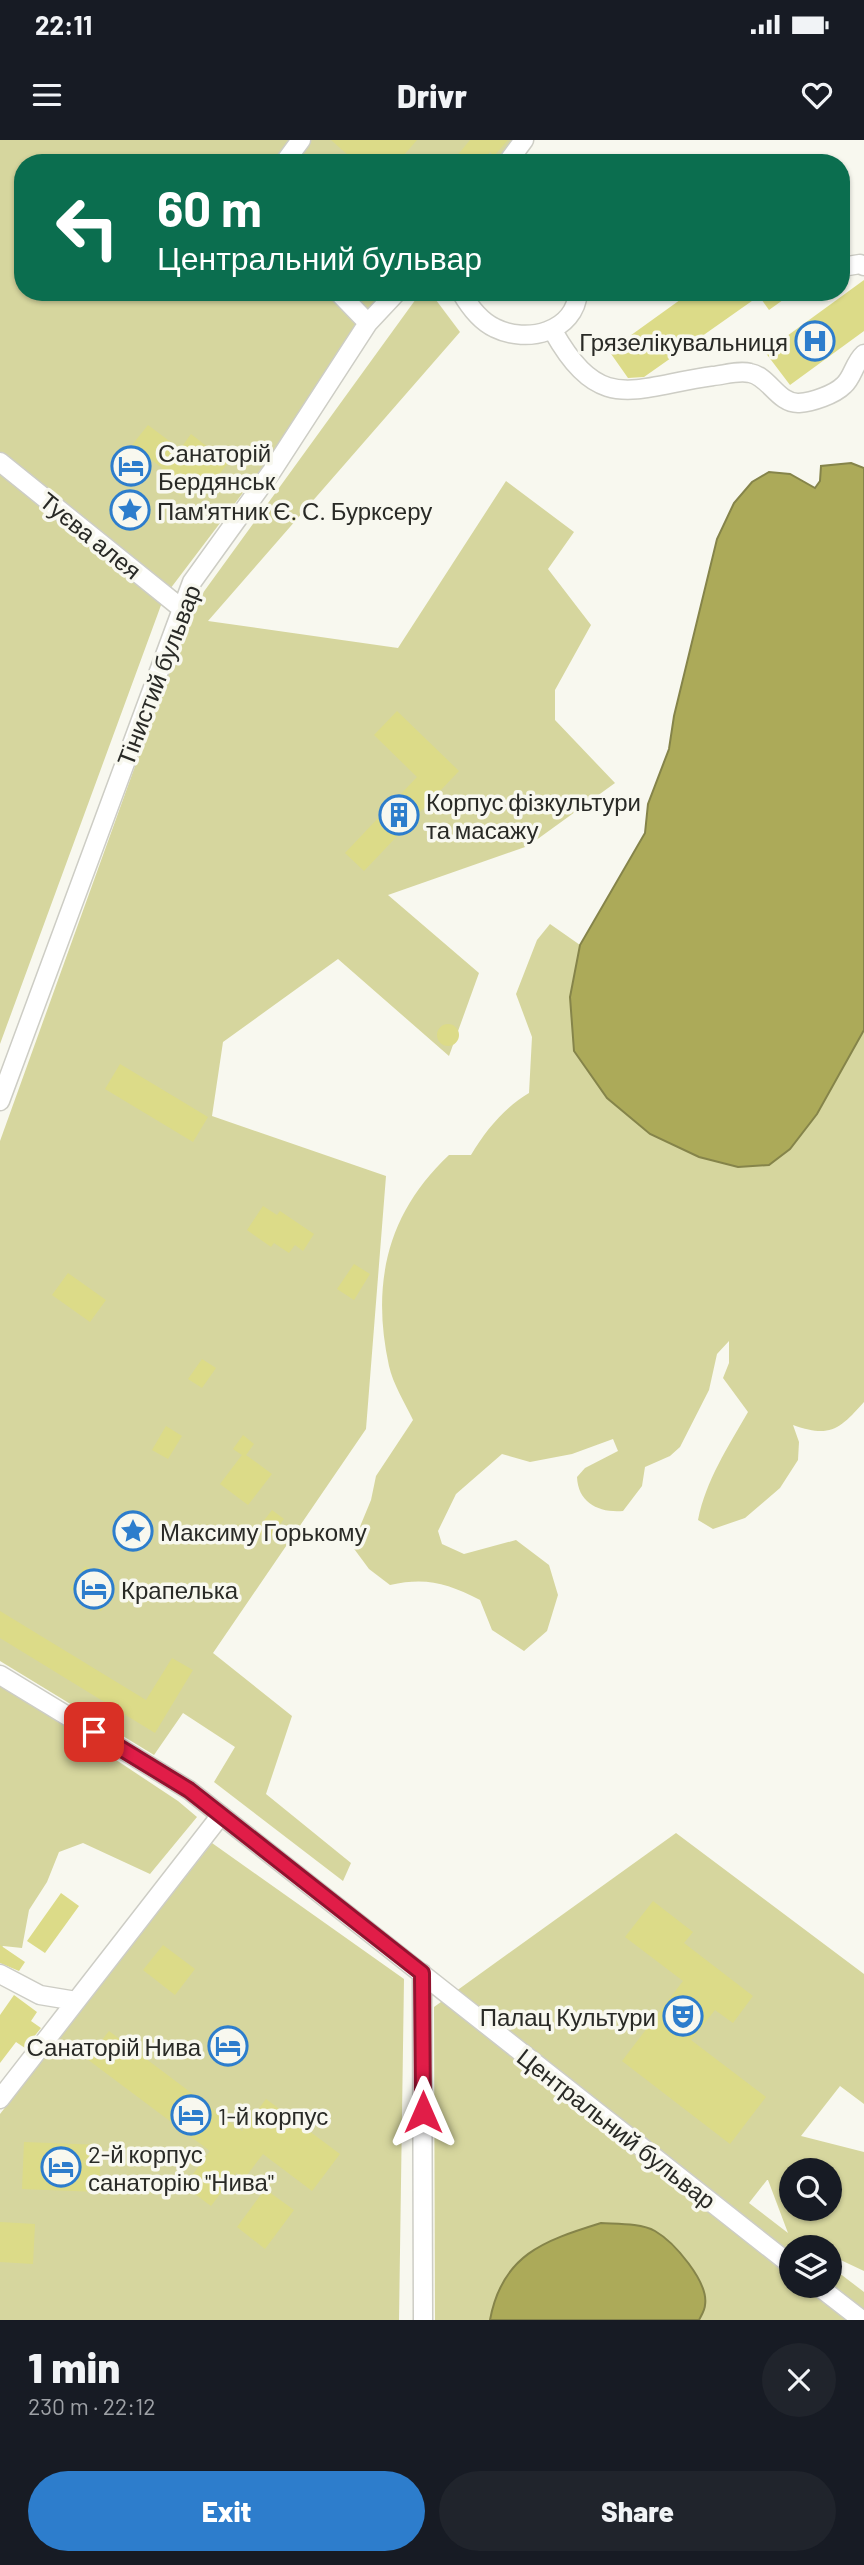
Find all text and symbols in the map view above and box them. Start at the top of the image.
text: 22:11 [35,9,92,40]
icon: menu [28,76,66,114]
text: Drivr [397,76,467,114]
icon: heart [798,76,836,114]
text: 60 m [157,178,262,237]
icon: left [42,182,133,273]
text: Центральний бульвар [157,238,482,276]
hospital icon: Грязелікувальниця [794,320,836,362]
place label: Грязелікувальниця [579,327,788,356]
place label: Санаторій Бердянськ [158,438,276,495]
hotel icon: Санаторій Бердянськ [110,445,152,487]
street label: Туєва алея [35,485,147,585]
place icon: Пам'ятник Є. С. Бурксеру [109,489,151,531]
place label: Пам'ятник Є. С. Бурксеру [157,496,432,525]
street label: Тінистий бульвар [110,580,206,770]
place label: Корпус фізкультури та масажу [426,787,641,844]
building icon: Корпус фізкультури та масажу [378,794,420,836]
place icon: Максиму Горькому [112,1510,154,1552]
place label: Максиму Горькому [160,1517,367,1546]
hotel icon: Крапелька [73,1568,115,1610]
place label: Крапелька [121,1575,239,1604]
pin [64,1702,124,1762]
icon: arrive [75,1713,113,1751]
theatre icon: Палац Культури [662,1995,704,2037]
place label: Палац Культури [480,2002,656,2031]
hotel icon: Санаторій Нива [207,2025,249,2067]
place label: Санаторій Нива [26,2032,202,2061]
street label: Центральний бульвар [512,2042,722,2214]
position arrow [386,2075,460,2149]
hotel icon: 1-й корпус [170,2094,212,2136]
place label: 1-й корпус [218,2101,328,2130]
place label: 2-й корпус санаторію "Нива" [88,2139,274,2196]
hotel icon: 2-й корпус санаторію "Нива" [40,2146,82,2188]
map controls [779,2158,842,2298]
button: search [779,2158,842,2221]
button: layers [779,2235,842,2298]
text: 1 min [28,2341,120,2391]
button: close [762,2343,836,2417]
text: 230 m · 22:12 [28,2392,156,2420]
button: Exit [28,2471,425,2551]
button: Share [439,2471,836,2551]

